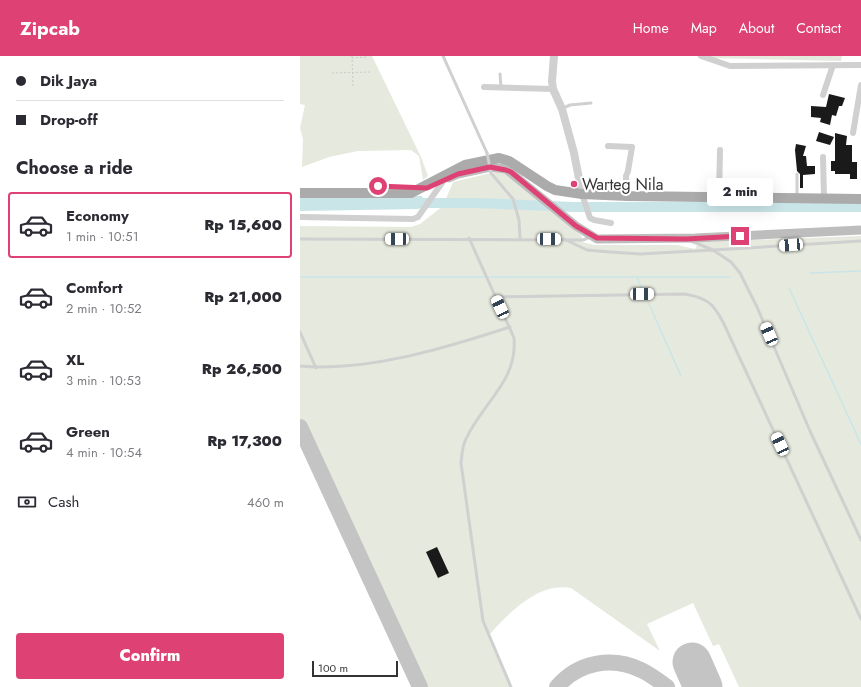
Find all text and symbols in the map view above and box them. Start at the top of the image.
text: Zipcab [20,15,80,42]
text: Home [633,18,669,38]
text: Map [691,18,717,38]
text: About [739,18,774,38]
text: Contact [796,18,841,38]
text: Dik Jaya [40,70,97,92]
text: Drop-off [40,109,98,131]
text: Choose a ride [16,155,133,181]
place label: Warteg Nila [582,173,663,196]
route start [369,177,387,195]
callout: 2 min [707,178,773,206]
marker: Warteg Nila [569,179,579,189]
text: 2 min [723,182,757,201]
text: Economy [66,205,129,227]
icon: car [18,207,54,243]
text: Rp 15,600 [204,214,282,236]
text: 1 min · 10:51 [66,227,139,246]
route end [731,227,749,245]
car [385,233,409,245]
car [537,233,561,245]
car [779,238,803,252]
text: Comfort [66,277,123,299]
icon: car [18,279,54,315]
text: Rp 21,000 [204,286,282,308]
car [630,288,654,300]
car [489,294,511,320]
text: 2 min · 10:52 [66,299,142,318]
car [759,321,779,347]
text: XL [66,349,84,371]
icon: car [18,351,54,387]
text: Rp 26,500 [202,358,282,380]
text: 3 min · 10:53 [66,371,141,390]
text: Green [66,421,110,443]
icon: car [18,423,54,459]
text: Rp 17,300 [207,430,282,452]
car [769,431,791,457]
text: 4 min · 10:54 [66,443,142,462]
icon: cash [16,491,38,513]
text: Cash [48,491,79,513]
text: 460 m [247,493,284,512]
button: Confirm [16,633,284,679]
scale bar [312,659,398,678]
text: 100 m [318,660,348,676]

